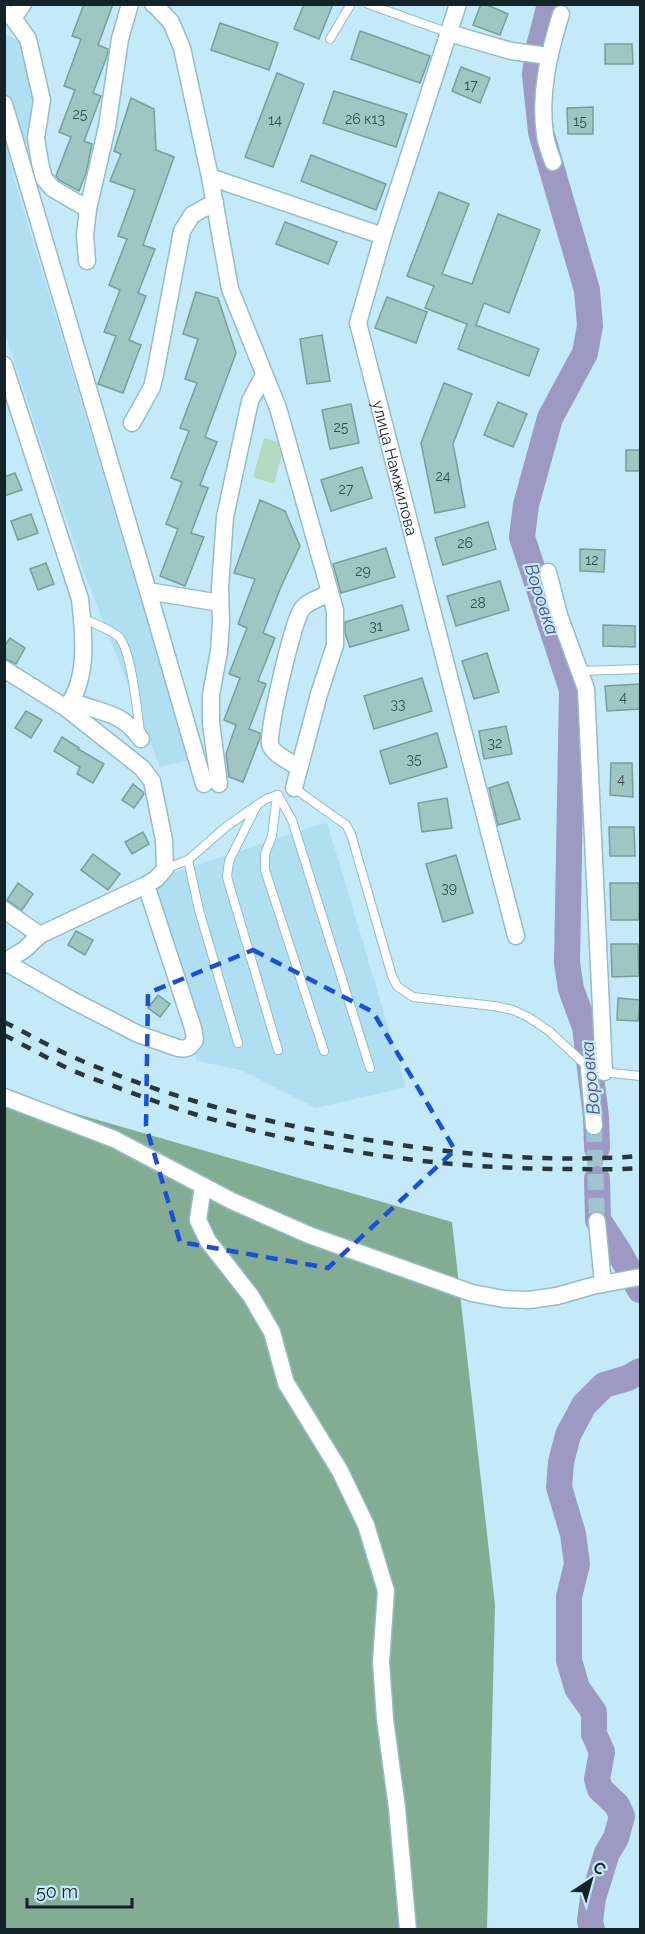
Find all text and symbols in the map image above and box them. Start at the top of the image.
house number: 17 [464,77,478,93]
house number: 25 [73,106,88,122]
house number: 26 к13 [345,111,385,127]
house number: 14 [268,112,282,128]
house number: 15 [573,113,587,129]
street label: улица Намжилова [369,398,422,538]
house number: 25 [334,419,349,435]
house number: 24 [436,468,451,484]
house number: 27 [339,481,354,497]
house number: 26 [457,535,473,551]
house number: 12 [585,552,599,568]
water label: Воровка [521,561,563,638]
house number: 29 [355,563,371,579]
house number: 28 [470,595,486,611]
house number: 31 [369,618,383,634]
house number: 4 [619,689,627,705]
house number: 33 [391,696,405,712]
house number: 32 [488,735,502,751]
house number: 35 [406,751,422,767]
house number: 4 [617,771,625,787]
house number: 39 [441,880,457,896]
water label: Воровка [576,1040,604,1116]
north arrow [561,1850,621,1910]
text: С [589,1857,610,1879]
scale bar [27,1871,132,1909]
text: 50 m [36,1881,78,1902]

